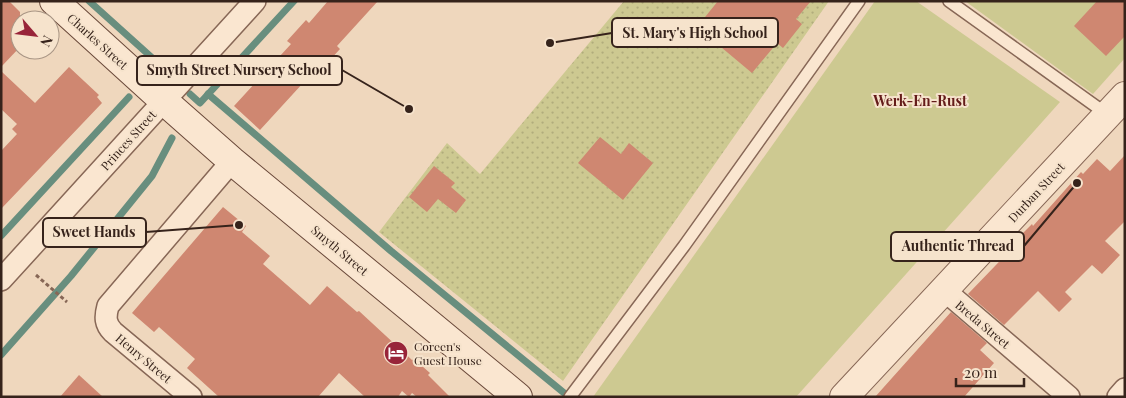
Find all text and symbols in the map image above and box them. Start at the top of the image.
north arrow [10,10,60,60]
street label: Charles Street [64,10,132,73]
callout: St. Mary's High School [612,18,778,47]
text: St. Mary's High School [622,23,768,42]
text: N [36,32,58,50]
callout: Smyth Street Nursery School [137,56,342,85]
text: Smyth Street Nursery School [146,60,332,79]
district label: Werk-En-Rust [872,91,967,110]
street label: Princes Street [97,106,160,173]
street label: Durban Street [1004,158,1068,225]
callout: Sweet Hands [43,218,146,247]
text: Sweet Hands [53,222,135,241]
street label: Smyth Street [308,222,372,279]
callout: Authentic Thread [891,232,1024,261]
text: Authentic Thread [901,236,1015,255]
street label: Breda Street [952,296,1014,352]
street label: Henry Street [113,330,176,387]
place label: Coreen's Guest House [414,338,482,368]
hotel icon: Coreen's Guest House [383,340,409,366]
scale bar [956,356,1024,388]
text: 20 m [964,362,998,382]

